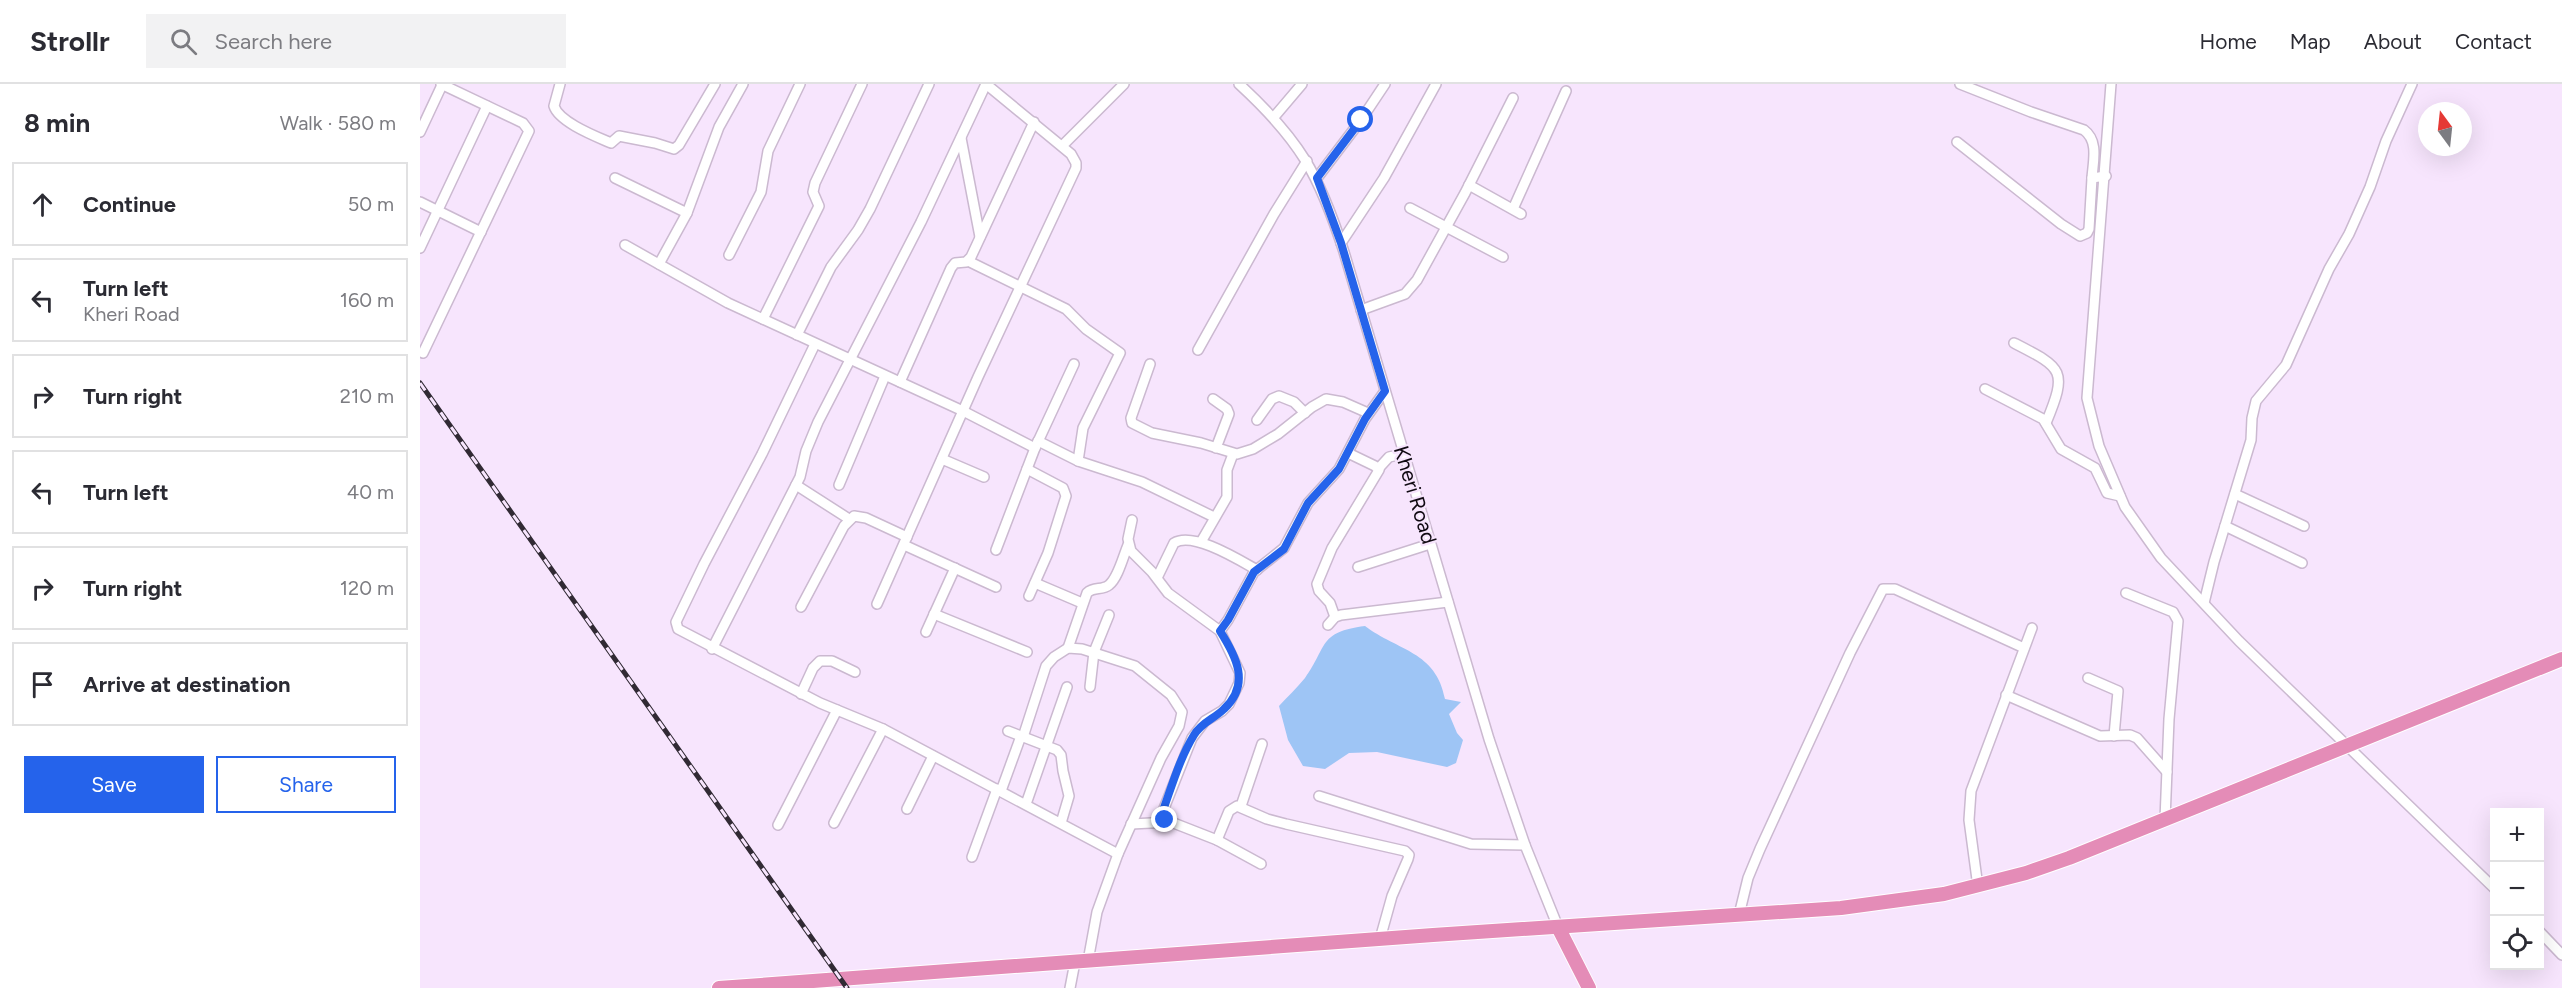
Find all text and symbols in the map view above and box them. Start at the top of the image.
search box [146,14,566,68]
text: Strollr [30,24,110,58]
icon: search [167,25,200,58]
text: Search here [215,28,332,55]
text: Home [2200,29,2257,54]
text: Map [2290,29,2331,54]
text: About [2364,29,2422,54]
text: Contact [2455,29,2532,54]
north arrow [2418,102,2472,156]
route start [1347,106,1373,132]
text: 8 min [24,107,90,139]
text: Walk · 580 m [280,111,396,135]
icon: ahead [26,188,59,221]
text: Continue [83,191,176,218]
text: 50 m [348,192,394,216]
text: Turn left [83,275,169,302]
icon: left [26,284,59,317]
text: 160 m [340,288,394,312]
text: Kheri Road [83,302,180,326]
icon: right [26,380,59,413]
text: Turn right [83,383,182,410]
text: 210 m [340,384,394,408]
street label: Kheri Road [1389,443,1442,547]
icon: left [26,476,59,509]
text: Turn left [83,479,169,506]
text: 40 m [347,480,394,504]
icon: right [26,572,59,605]
text: Turn right [83,575,182,602]
text: 120 m [340,576,394,600]
icon: arrive [26,668,59,701]
text: Arrive at destination [83,671,291,698]
button: Save [24,756,204,813]
button: Share [216,756,396,813]
route end [1151,806,1177,832]
map controls [2490,808,2544,970]
button: + [2490,808,2544,862]
button: − [2490,862,2544,916]
button: locate [2490,916,2544,970]

